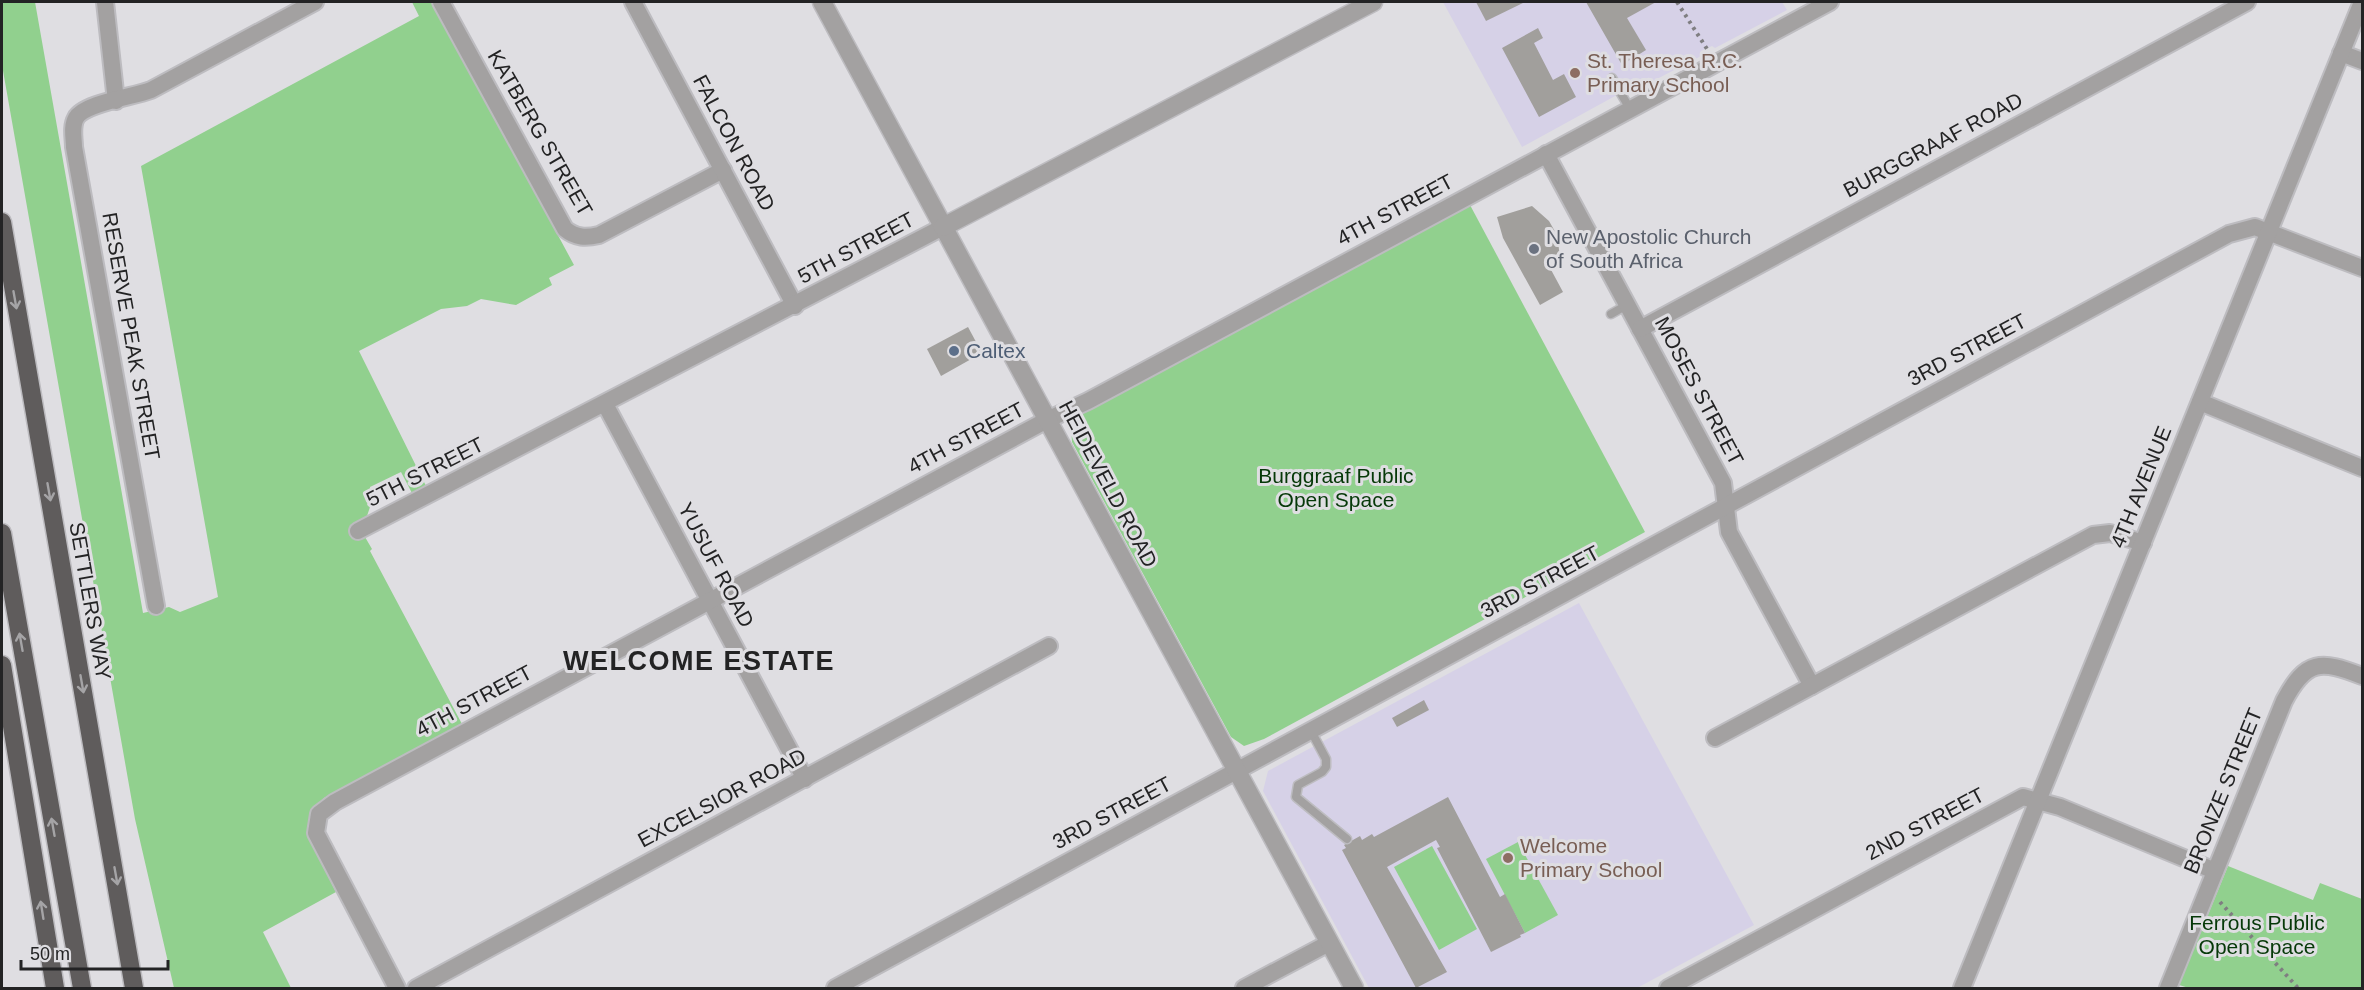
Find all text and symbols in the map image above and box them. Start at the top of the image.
street label: KATBERG STREET [484,46,597,220]
place label: St. Theresa R.C. Primary School [1587,49,1743,96]
marker: St. Theresa R.C. Primary School [1568,66,1582,80]
street label: FALCON ROAD [689,71,780,215]
street label: BURGGRAAF ROAD [1839,88,2026,202]
street label: 4TH STREET [1333,169,1457,250]
street label: 5TH STREET [794,207,918,288]
street label: RESERVE PEAK STREET [98,211,165,461]
place label: New Apostolic Church of South Africa [1546,225,1751,272]
marker: New Apostolic Church of South Africa [1527,242,1541,256]
one-way arrow [10,290,21,309]
street label: 3RD STREET [1904,309,2030,390]
street label: MOSES STREET [1651,313,1748,469]
place label: Caltex [966,339,1026,362]
marker: Caltex [947,344,961,358]
street label: HEIDEVELD ROAD [1055,396,1162,571]
street label: 4TH STREET [904,397,1028,478]
street label: 4TH AVENUE [2106,423,2175,551]
street label: 5TH STREET [362,432,487,511]
park label: Burggraaf Public Open Space [1258,464,1414,511]
one-way arrow [43,482,54,502]
street label: YUSUF ROAD [674,499,759,631]
street label: SETTLERS WAY [65,520,116,682]
street label: 3RD STREET [1477,541,1603,622]
one-way arrow [15,633,26,652]
district label: WELCOME ESTATE [563,646,835,676]
street label: 4TH STREET [412,660,536,741]
one-way arrow [77,674,88,694]
street label: BRONZE STREET [2179,705,2266,877]
street label: EXCELSIOR ROAD [634,744,810,852]
street label: 3RD STREET [1049,772,1175,853]
street label: 2ND STREET [1862,783,1988,864]
one-way arrow [47,818,58,838]
place label: Welcome Primary School [1520,834,1662,881]
marker: Welcome Primary School [1501,851,1515,865]
one-way arrow [110,866,121,886]
one-way arrow [36,901,47,920]
park label: Ferrous Public Open Space [2189,911,2325,958]
scale bar [21,933,168,971]
text: 50 m [30,944,70,964]

